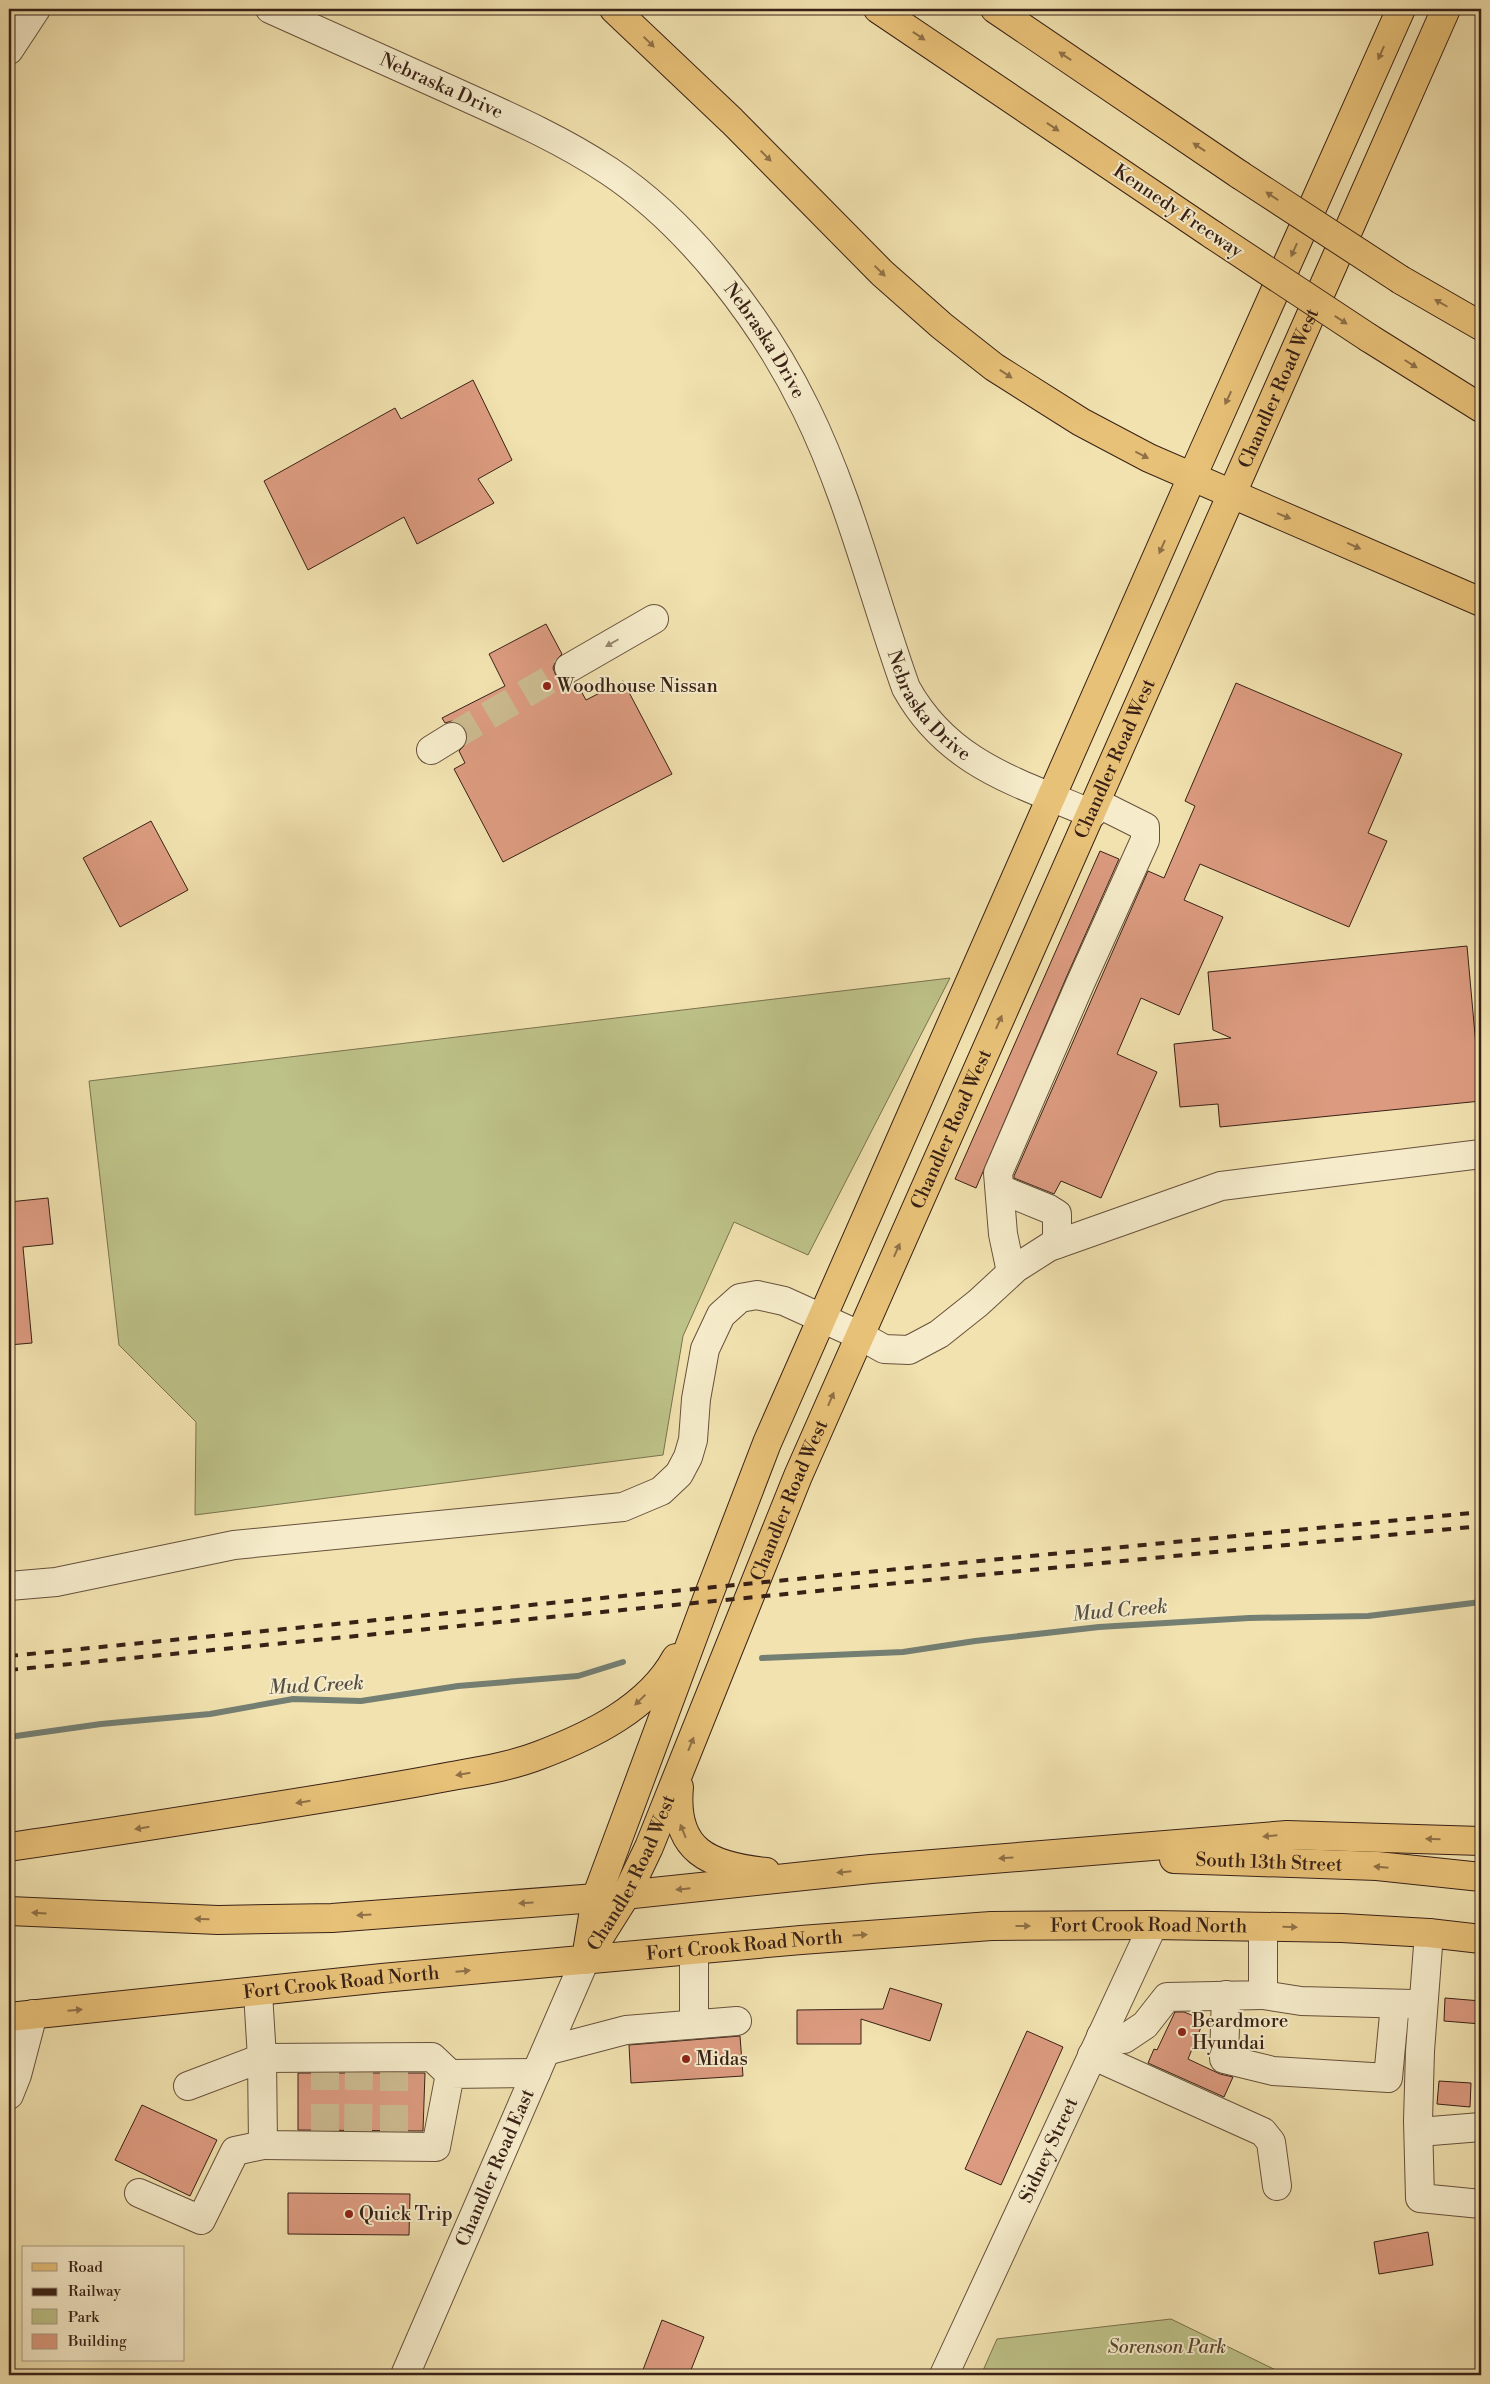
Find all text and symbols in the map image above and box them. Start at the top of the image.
one-way arrow [912,31,925,41]
one-way arrow [643,36,655,48]
one-way arrow [1377,46,1385,60]
street label: Nebraska Drive [376,48,507,124]
one-way arrow [1058,51,1072,61]
one-way arrow [1046,122,1060,132]
one-way arrow [1193,142,1206,152]
one-way arrow [759,149,771,161]
street label: Kennedy Freeway [1109,159,1248,264]
one-way arrow [1266,191,1279,201]
one-way arrow [1290,243,1298,257]
one-way arrow [874,265,886,277]
street label: Nebraska Drive [718,278,811,402]
one-way arrow [1435,298,1448,307]
street label: Chandler Road West [1233,304,1324,472]
one-way arrow [1335,315,1348,324]
one-way arrow [1404,359,1417,369]
one-way arrow [999,369,1012,379]
one-way arrow [1224,391,1232,406]
one-way arrow [1135,451,1149,459]
one-way arrow [1277,512,1292,520]
one-way arrow [1157,540,1165,554]
one-way arrow [1347,542,1361,550]
one-way arrow [605,639,619,648]
street label: Nebraska Drive [882,647,976,766]
place label: Woodhouse Nissan [556,674,718,698]
street label: Chandler Road West [1069,675,1161,842]
marker: Woodhouse Nissan [541,680,553,692]
one-way arrow [996,1015,1004,1029]
street label: Chandler Road West [905,1045,997,1213]
one-way arrow [894,1243,902,1257]
one-way arrow [828,1392,836,1406]
street label: Chandler Road West [745,1416,833,1584]
water label: Mud Creek [1071,1594,1169,1628]
water label: Mud Creek [268,1671,364,1701]
one-way arrow [635,1694,647,1706]
one-way arrow [688,1737,696,1751]
one-way arrow [454,1771,470,1779]
street label: Chandler Road West [582,1791,681,1956]
one-way arrow [294,1798,310,1806]
one-way arrow [679,1823,687,1838]
one-way arrow [134,1824,150,1832]
one-way arrow [1262,1832,1278,1840]
one-way arrow [1424,1835,1440,1843]
street label: South 13th Street [1195,1848,1343,1877]
one-way arrow [998,1855,1014,1863]
one-way arrow [1372,1862,1388,1870]
one-way arrow [836,1868,852,1876]
one-way arrow [675,1885,691,1893]
one-way arrow [518,1899,534,1907]
one-way arrow [31,1909,47,1917]
one-way arrow [356,1912,372,1920]
street label: Fort Crook Road North [1050,1913,1247,1938]
one-way arrow [193,1915,209,1923]
one-way arrow [1015,1922,1031,1930]
one-way arrow [1282,1923,1298,1931]
street label: Fort Crook Road North [645,1925,844,1966]
one-way arrow [853,1931,869,1939]
street label: Fort Crook Road North [242,1961,440,2004]
one-way arrow [455,1966,471,1974]
one-way arrow [67,2006,83,2014]
place label: Beardmore Hyundai [1191,2009,1288,2055]
marker: Beardmore Hyundai [1176,2026,1188,2038]
place label: Midas [696,2047,748,2071]
marker: Midas [680,2053,692,2065]
street label: Chandler Road East [450,2085,540,2250]
street label: Sidney Street [1014,2093,1083,2207]
place label: Quick Trip [359,2202,453,2226]
marker: Quick Trip [343,2208,355,2220]
legend [22,2246,185,2362]
text: Road [68,2258,103,2277]
text: Railway [68,2282,122,2301]
text: Park [68,2308,100,2327]
text: Building [67,2332,127,2351]
park label: Sorenson Park [1108,2335,1226,2359]

